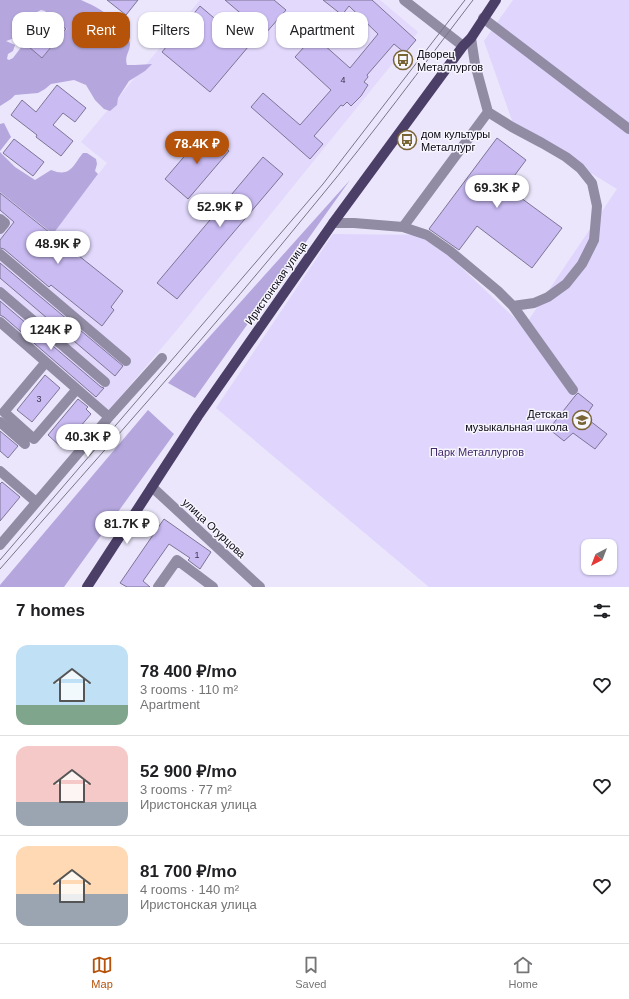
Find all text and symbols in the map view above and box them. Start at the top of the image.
chip: Buy [12,12,64,48]
chip: Rent [72,12,130,48]
chip: Filters [138,12,204,48]
chip: New [212,12,268,48]
chip: Apartment [276,12,368,48]
place label: Дворец Металлургов [417,48,483,73]
bus stop icon: Дворец Металлургов [392,49,414,71]
house number: 4 [340,75,346,85]
place label: дом культуры Металлург [421,128,490,153]
bus stop icon: дом культуры Металлург [396,129,418,151]
pin: 78.4K ₽ [160,131,234,165]
text: 78.4K ₽ [174,136,220,151]
pin: 69.3K ₽ [460,175,534,209]
text: 69.3K ₽ [474,180,520,195]
pin: 52.9K ₽ [183,194,257,228]
text: 52.9K ₽ [197,199,243,214]
pin: 48.9K ₽ [21,231,95,265]
text: 48.9K ₽ [35,236,81,251]
street label: Иристонская улица [243,238,310,327]
pin: 124K ₽ [18,317,84,351]
text: 124K ₽ [30,322,72,337]
house number: 3 [36,394,42,404]
place label: Детская музыкальная школа [465,408,569,433]
school or university icon: Детская музыкальная школа [571,409,593,431]
pin: 40.3K ₽ [51,424,125,458]
text: 40.3K ₽ [65,429,111,444]
park label: Парк Металлургов [430,446,524,458]
street label: улица Огурцова [180,496,249,561]
pin: 81.7K ₽ [90,511,164,545]
text: 81.7K ₽ [104,516,150,531]
north arrow [581,539,617,575]
map controls [581,539,617,575]
house number: 1 [194,550,200,560]
icon: filters [591,600,613,622]
text: 7 homes [16,601,85,620]
icon: home [48,661,96,709]
text: 78 400 ₽/mo [140,662,237,681]
icon: heart [591,674,613,696]
text: 3 rooms · 110 m² [140,682,238,697]
text: Apartment [140,697,200,712]
icon: home [48,762,96,810]
text: 52 900 ₽/mo [140,762,237,781]
icon: heart [591,775,613,797]
text: 3 rooms · 77 m² [140,782,232,797]
text: Иристонская улица [140,797,257,812]
icon: home [48,862,96,910]
text: 81 700 ₽/mo [140,862,237,881]
icon: heart [591,875,613,897]
text: 4 rooms · 140 m² [140,882,239,897]
text: Иристонская улица [140,897,257,912]
tab: Map [91,954,113,990]
tab: Saved [295,954,326,990]
tab: Home [509,954,538,990]

